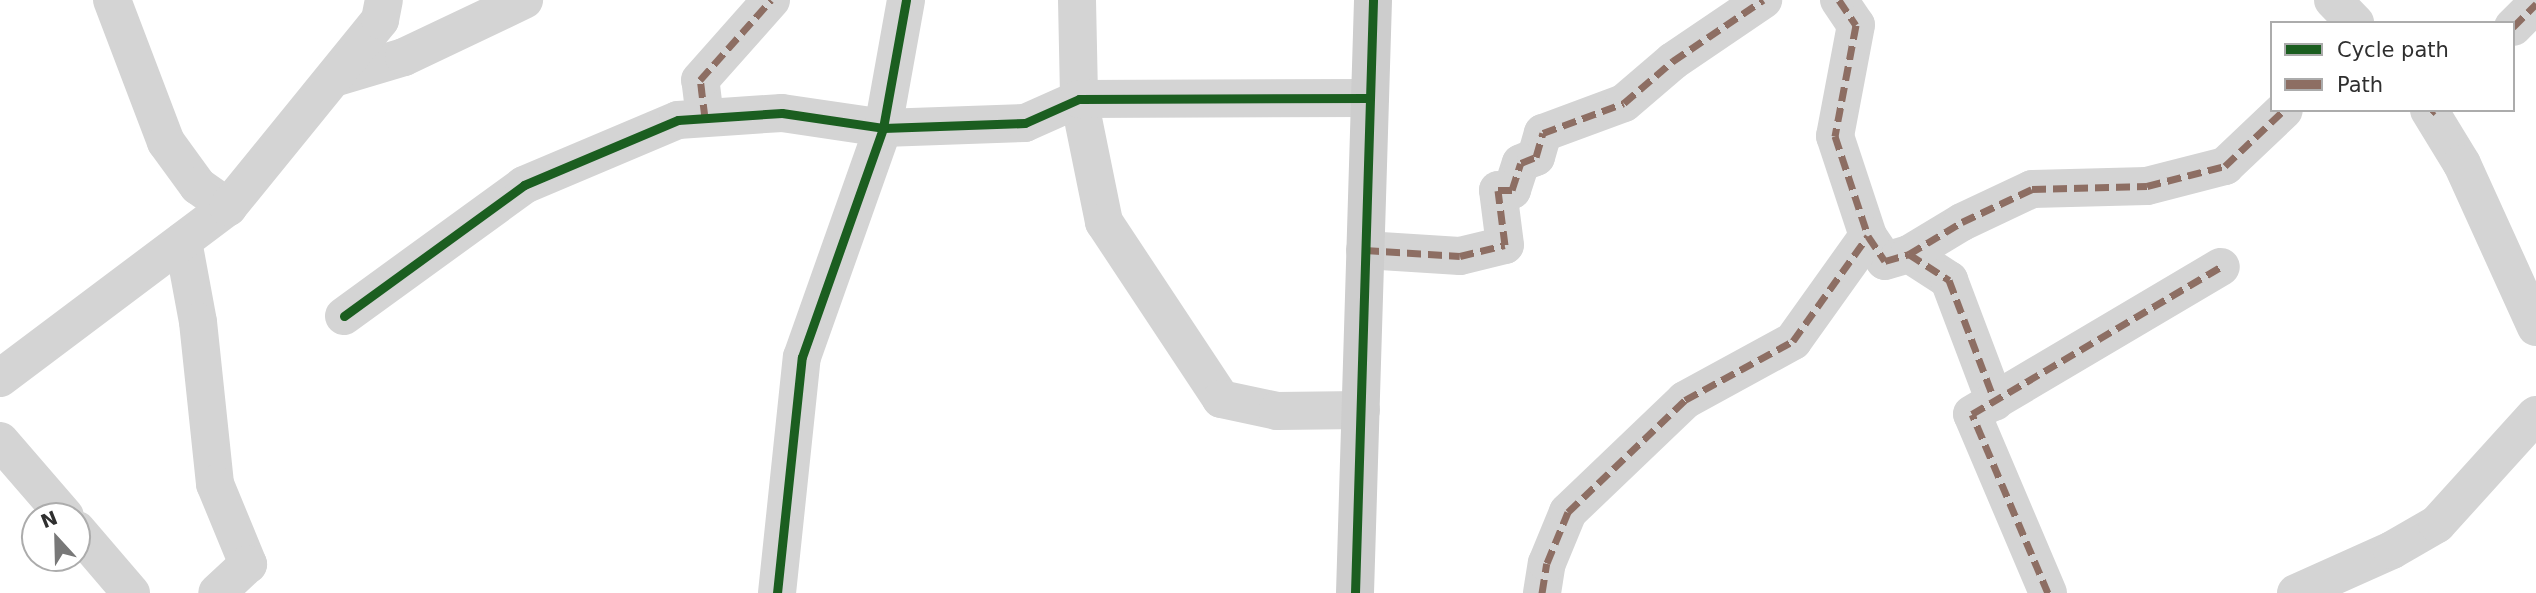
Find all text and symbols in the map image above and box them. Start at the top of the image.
legend [2270,21,2515,112]
text: Cycle path [2337,38,2449,62]
text: Path [2337,73,2383,97]
north arrow [21,502,91,572]
text: N [37,506,60,533]

